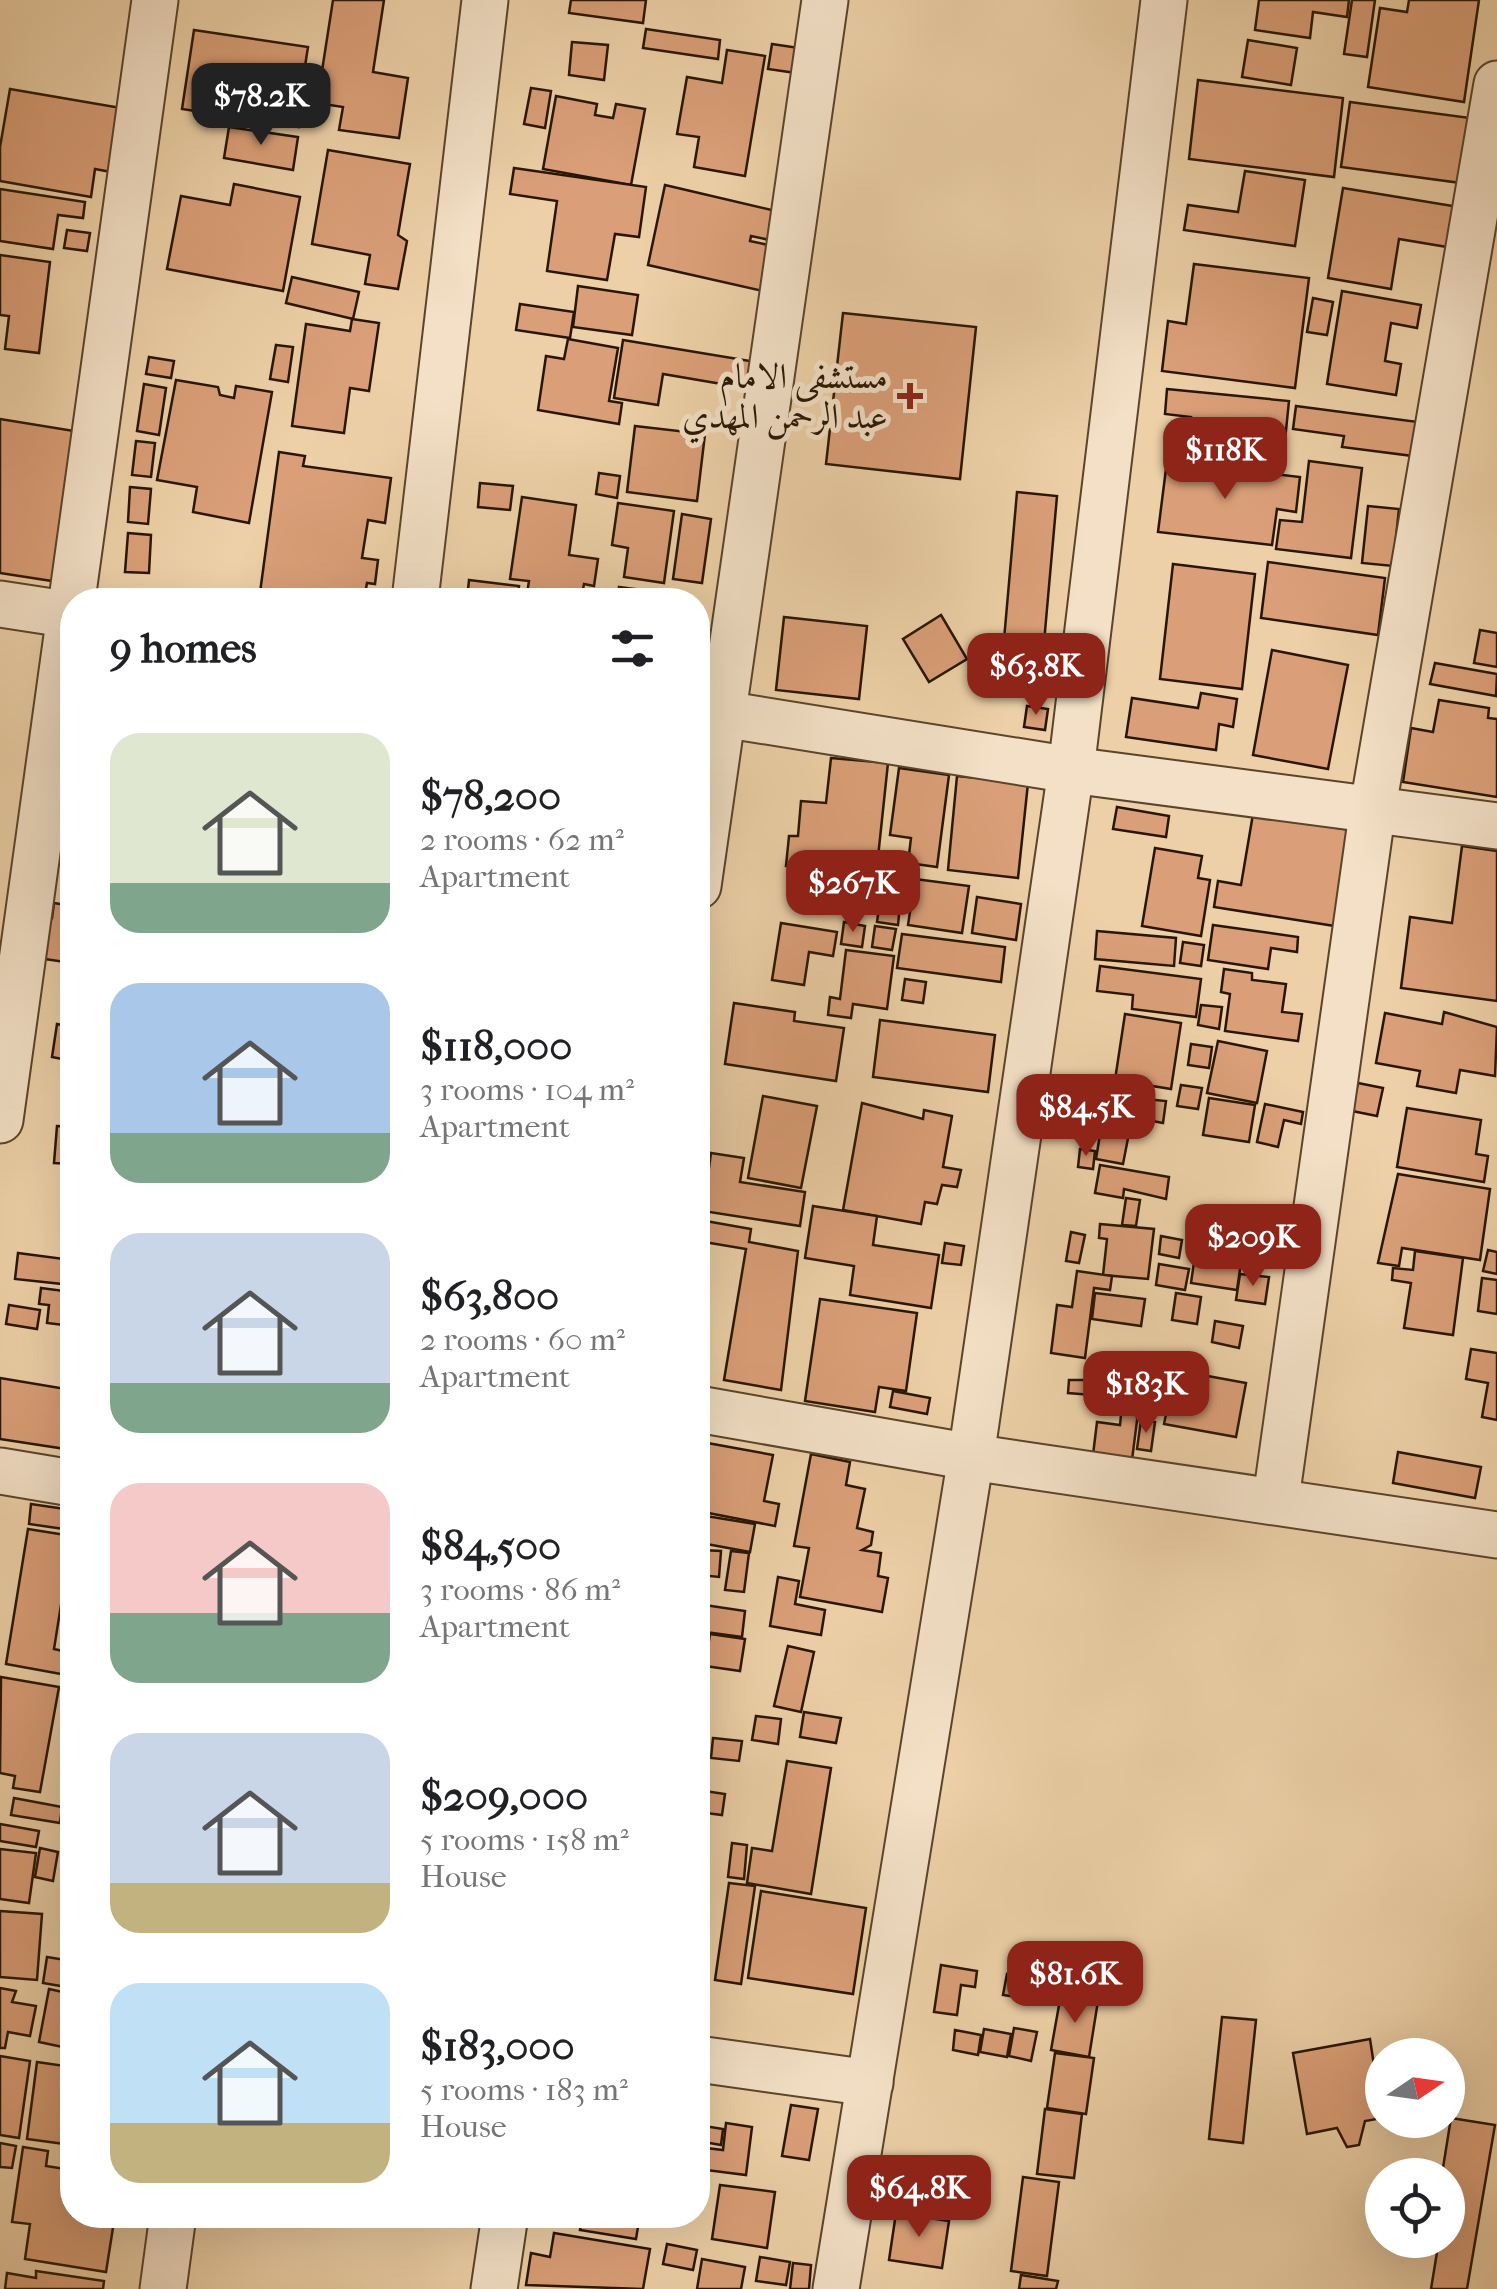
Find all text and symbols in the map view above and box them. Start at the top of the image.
pin: $78.2K [180,63,342,148]
text: $78.2K [214,77,309,114]
place label: مستشفى الامام عبد الرحمن المهدي [682,356,888,444]
marker: مستشفى الامام عبد الرحمن المهدي [897,383,923,409]
pin: $118K [1155,417,1295,502]
text: $118K [1185,431,1265,468]
icon: filters [605,621,660,676]
text: 9 homes [110,624,257,673]
pin: $63.8K [955,633,1117,718]
text: $63.8K [989,647,1083,684]
text: $78,200 [420,772,561,821]
icon: home [190,773,310,893]
text: 2 rooms · 62 m² [420,821,624,858]
pin: $267K [783,850,923,935]
text: Apartment [420,858,570,895]
text: $267K [808,864,898,901]
text: $118,000 [420,1022,572,1071]
icon: home [190,1023,310,1143]
text: 3 rooms · 104 m² [420,1071,634,1108]
pin: $84.5K [1005,1074,1167,1159]
text: $84.5K [1038,1088,1134,1125]
text: Apartment [420,1108,570,1145]
pin: $209K [1183,1204,1323,1289]
text: $209K [1207,1218,1299,1255]
text: $63,800 [420,1272,559,1321]
icon: home [190,1273,310,1393]
text: 2 rooms · 60 m² [420,1321,625,1358]
pin: $183K [1076,1351,1216,1436]
text: Apartment [420,1358,570,1395]
text: $183K [1105,1365,1187,1402]
text: $84,500 [420,1522,561,1571]
icon: home [190,1523,310,1643]
text: 3 rooms · 86 m² [420,1571,620,1608]
text: Apartment [420,1608,570,1645]
text: $209,000 [420,1772,588,1821]
icon: home [190,1773,310,1893]
text: 5 rooms · 158 m² [420,1821,629,1858]
text: House [420,1858,507,1895]
pin: $81.6K [994,1941,1156,2026]
text: $81.6K [1029,1955,1121,1992]
text: $183,000 [420,2022,575,2071]
icon: home [190,2023,310,2143]
north arrow [1365,2038,1465,2138]
map controls [1365,2038,1465,2258]
text: 5 rooms · 183 m² [420,2071,628,2108]
text: House [420,2108,507,2145]
pin: $64.8K [838,2155,1000,2240]
button: locate [1365,2158,1465,2258]
text: $64.8K [869,2169,969,2206]

